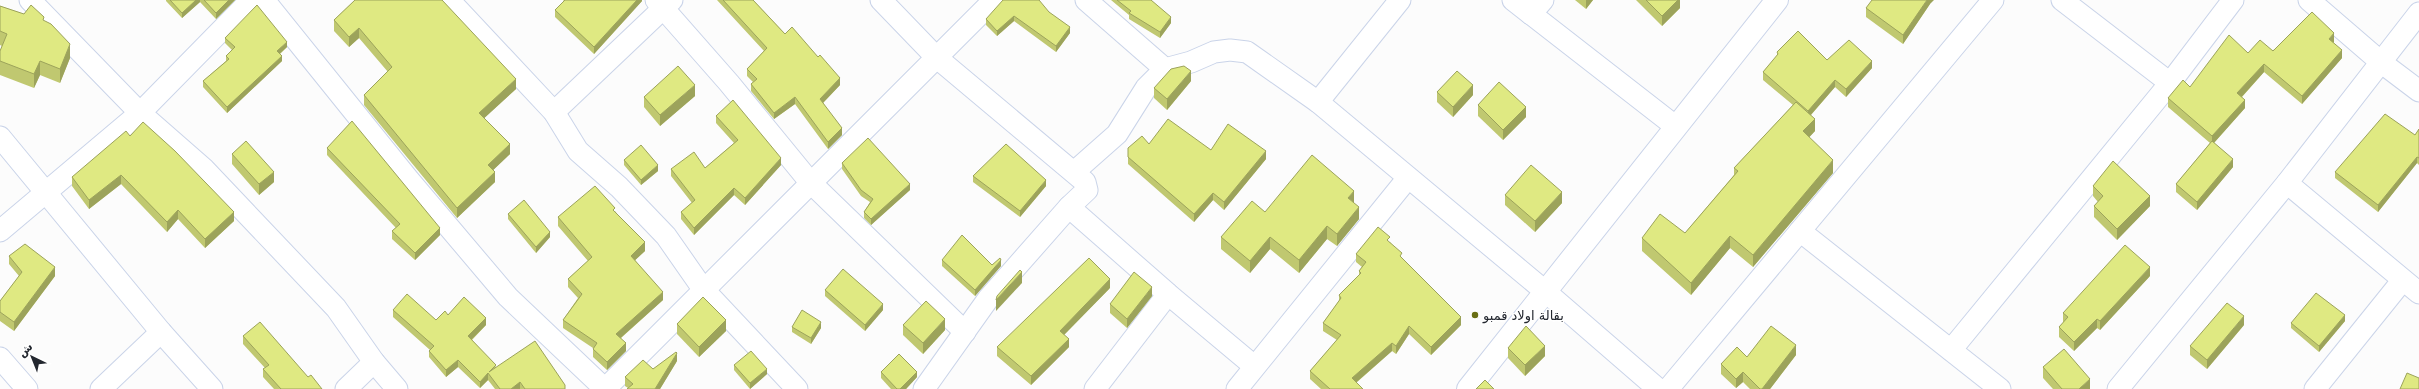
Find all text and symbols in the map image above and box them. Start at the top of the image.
place label: بقالة اولاد قمبو [1482,308,1564,324]
marker: بقالة اولاد قمبو [1470,310,1480,320]
north arrow [12,337,52,377]
text: ش [16,340,36,360]

